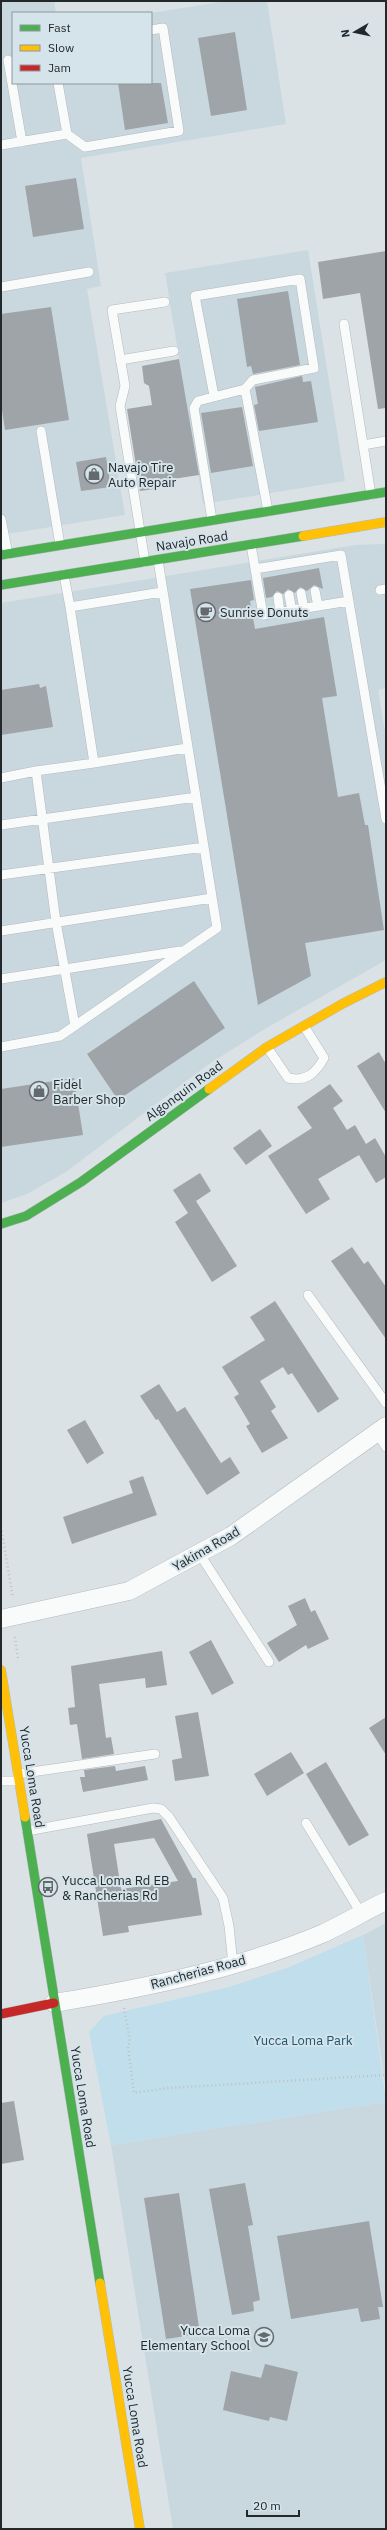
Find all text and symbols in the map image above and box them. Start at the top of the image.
legend [12,12,152,84]
north arrow [335,12,375,52]
text: Fast [48,20,71,35]
text: N [338,29,353,39]
text: Slow [48,40,74,55]
text: Jam [48,60,71,75]
place label: Navajo Tire Auto Repair [108,459,177,491]
shop icon: Navajo Tire Auto Repair [83,463,105,485]
street label: Navajo Road [155,527,229,555]
cafe icon: Sunrise Donuts [195,601,217,623]
place label: Sunrise Donuts [220,604,309,621]
street label: Algonquin Road [142,1057,226,1125]
place label: Fidel Barber Shop [53,1076,125,1108]
shop icon: Fidel Barber Shop [28,1080,50,1102]
street label: Yakima Road [169,1523,243,1575]
street label: Yucca Loma Road [16,1725,48,1829]
place label: Yucca Loma Rd EB & Rancherias Rd [62,1872,170,1904]
bus stop icon: Yucca Loma Rd EB & Rancherias Rd [37,1876,59,1898]
street label: Rancherias Road [149,1951,247,1993]
park label: Yucca Loma Park [253,2032,353,2049]
street label: Yucca Loma Road [67,2045,99,2149]
place label: Yucca Loma Elementary School [140,2322,250,2354]
school or university icon: Yucca Loma Elementary School [253,2326,275,2348]
street label: Yucca Loma Road [119,2365,151,2469]
scale bar [247,2492,299,2518]
text: 20 m [253,2498,281,2513]

